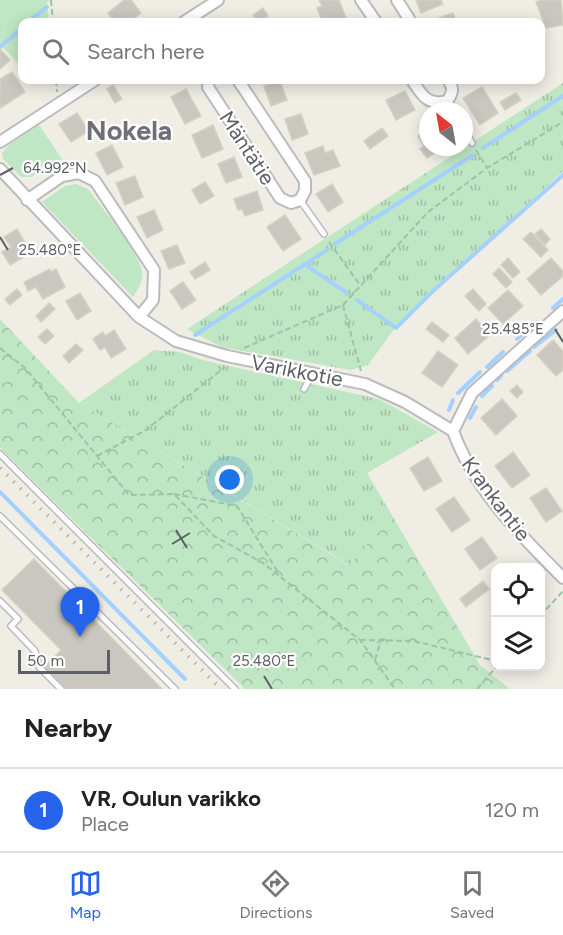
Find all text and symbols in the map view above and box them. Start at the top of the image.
search box [18,18,545,84]
icon: search [39,35,72,68]
text: Search here [87,38,205,65]
north arrow [419,102,473,156]
street label: Mäntätie [214,106,281,189]
district label: Nokela [86,114,172,147]
text: 64.992°N [23,159,87,177]
text: 25.480°E [19,241,81,259]
text: 25.485°E [482,320,544,338]
street label: Varikkotie [249,349,345,392]
street label: Krankantie [457,452,536,546]
your location [215,465,244,494]
map controls [491,563,545,671]
button: locate [491,563,545,617]
pin: 1 [60,588,100,637]
button: layers [491,617,545,671]
scale bar [18,647,110,674]
text: 50 m [27,651,64,670]
text: 25.480°E [233,652,295,670]
text: Nearby [24,712,112,744]
text: VR, Oulun varikko [81,785,261,812]
text: 1 [39,798,48,822]
text: 120 m [485,798,539,822]
text: Place [81,812,129,836]
tab: Map [69,867,102,922]
tab: Directions [239,867,312,922]
tab: Saved [450,867,494,922]

